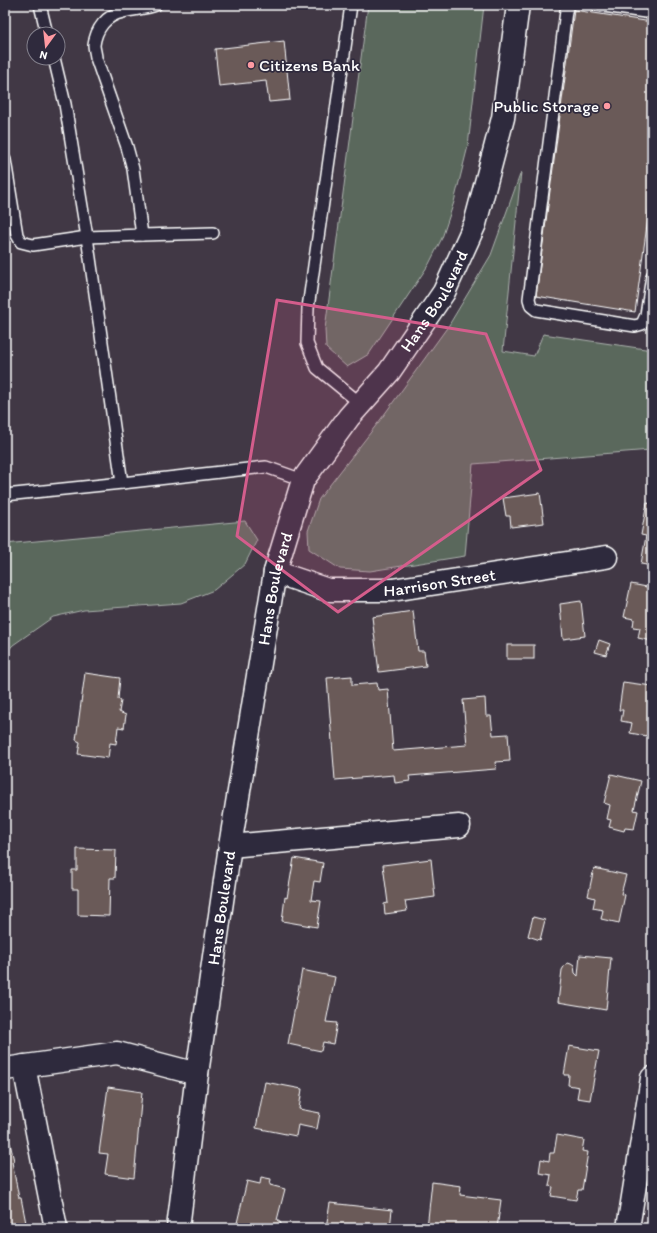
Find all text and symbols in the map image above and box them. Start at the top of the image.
north arrow [26,26,66,66]
text: N [38,48,49,62]
place label: Citizens Bank [259,55,360,75]
marker: Citizens Bank [246,60,256,70]
place label: Public Storage [493,96,599,116]
marker: Public Storage [602,101,612,111]
street label: Hans Boulevard [396,246,472,356]
street label: Hans Boulevard [253,529,297,647]
street label: Harrison Street [383,564,497,600]
street label: Hans Boulevard [203,849,239,966]

